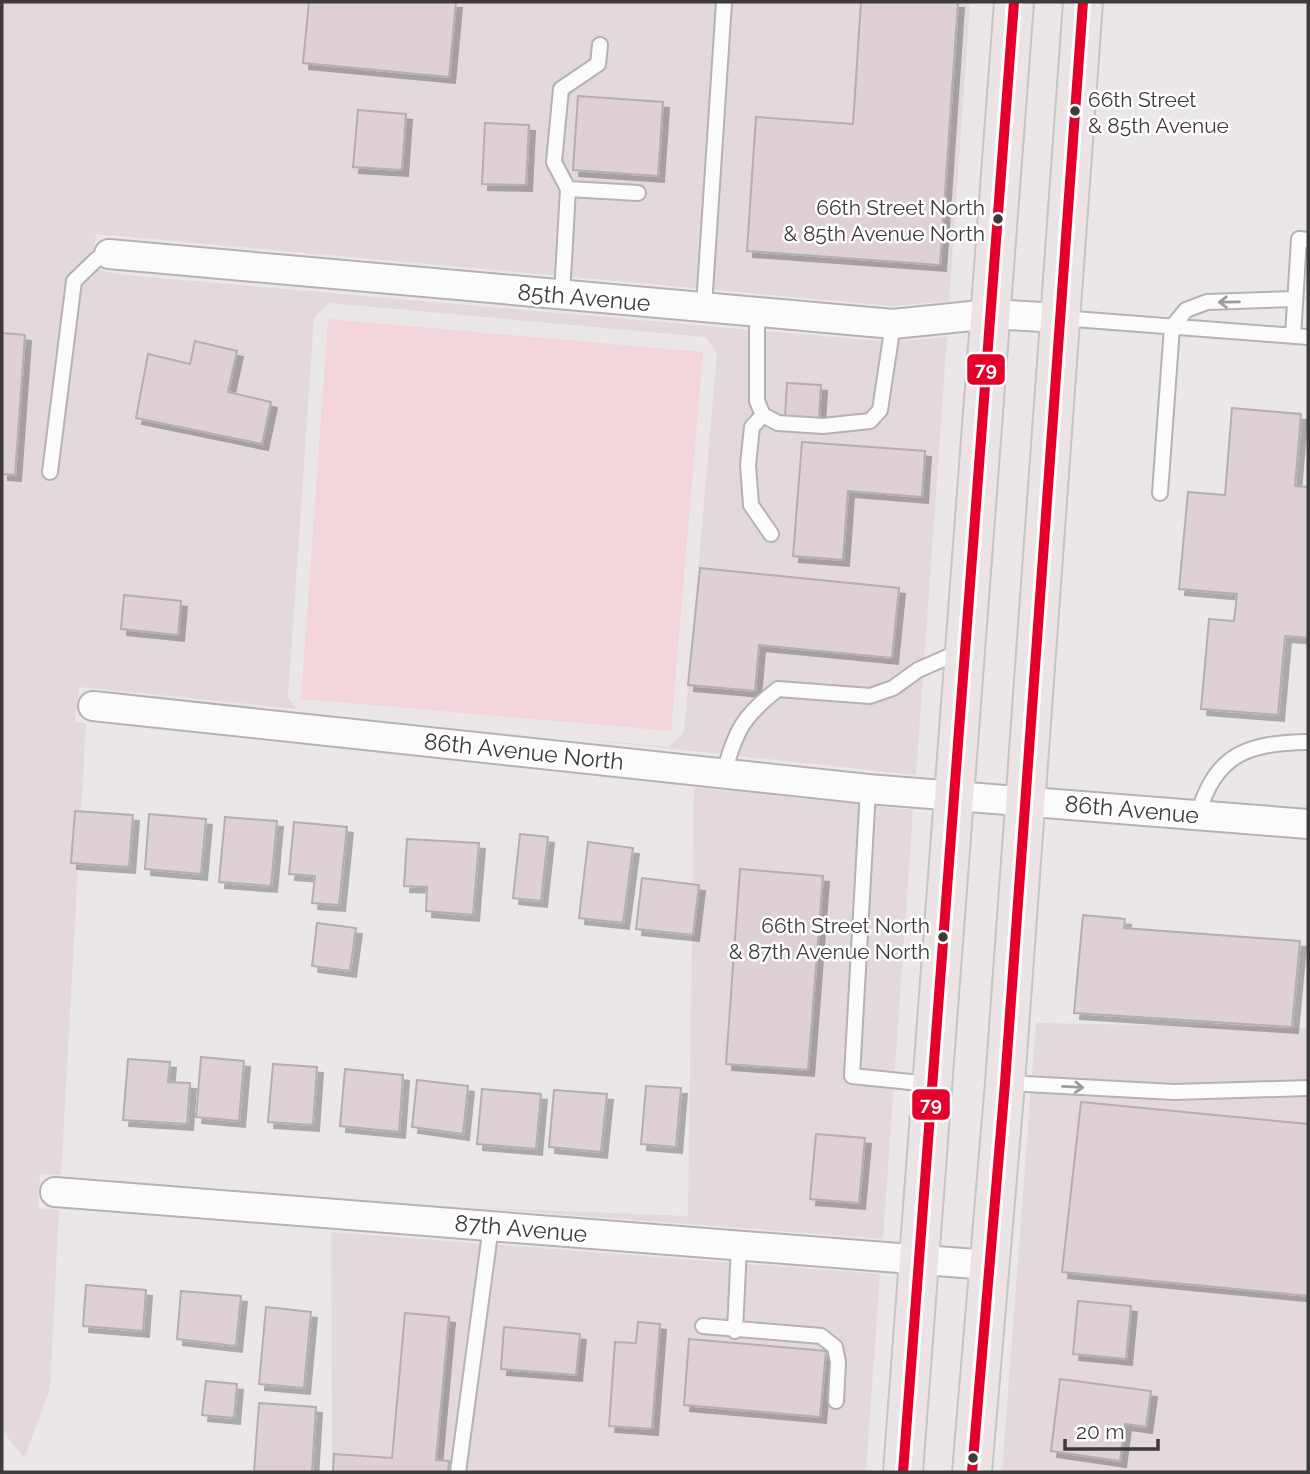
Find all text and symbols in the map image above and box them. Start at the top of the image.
place label: 66th Street & 85th Avenue [1088,87,1229,138]
marker: 66th Street & 85th Avenue [1068,104,1082,118]
place label: 66th Street North & 85th Avenue North [784,195,985,246]
marker: 66th Street North & 85th Avenue North [991,212,1005,226]
street label: 85th Avenue [516,278,652,316]
one-way arrow [1217,295,1240,308]
line badge: 79 [966,353,1006,386]
text: 79 [975,358,997,380]
street label: 86th Avenue North [423,727,625,775]
street label: 86th Avenue [1064,790,1200,828]
place label: 66th Street North & 87th Avenue North [729,913,930,964]
marker: 66th Street North & 87th Avenue North [936,930,950,944]
one-way arrow [1061,1081,1084,1094]
line badge: 79 [911,1088,951,1121]
text: 79 [920,1093,942,1115]
street label: 87th Avenue [454,1209,588,1247]
scale bar [1065,1408,1158,1452]
text: 20 m [1076,1419,1124,1444]
unlabelled marker [966,1451,980,1465]

